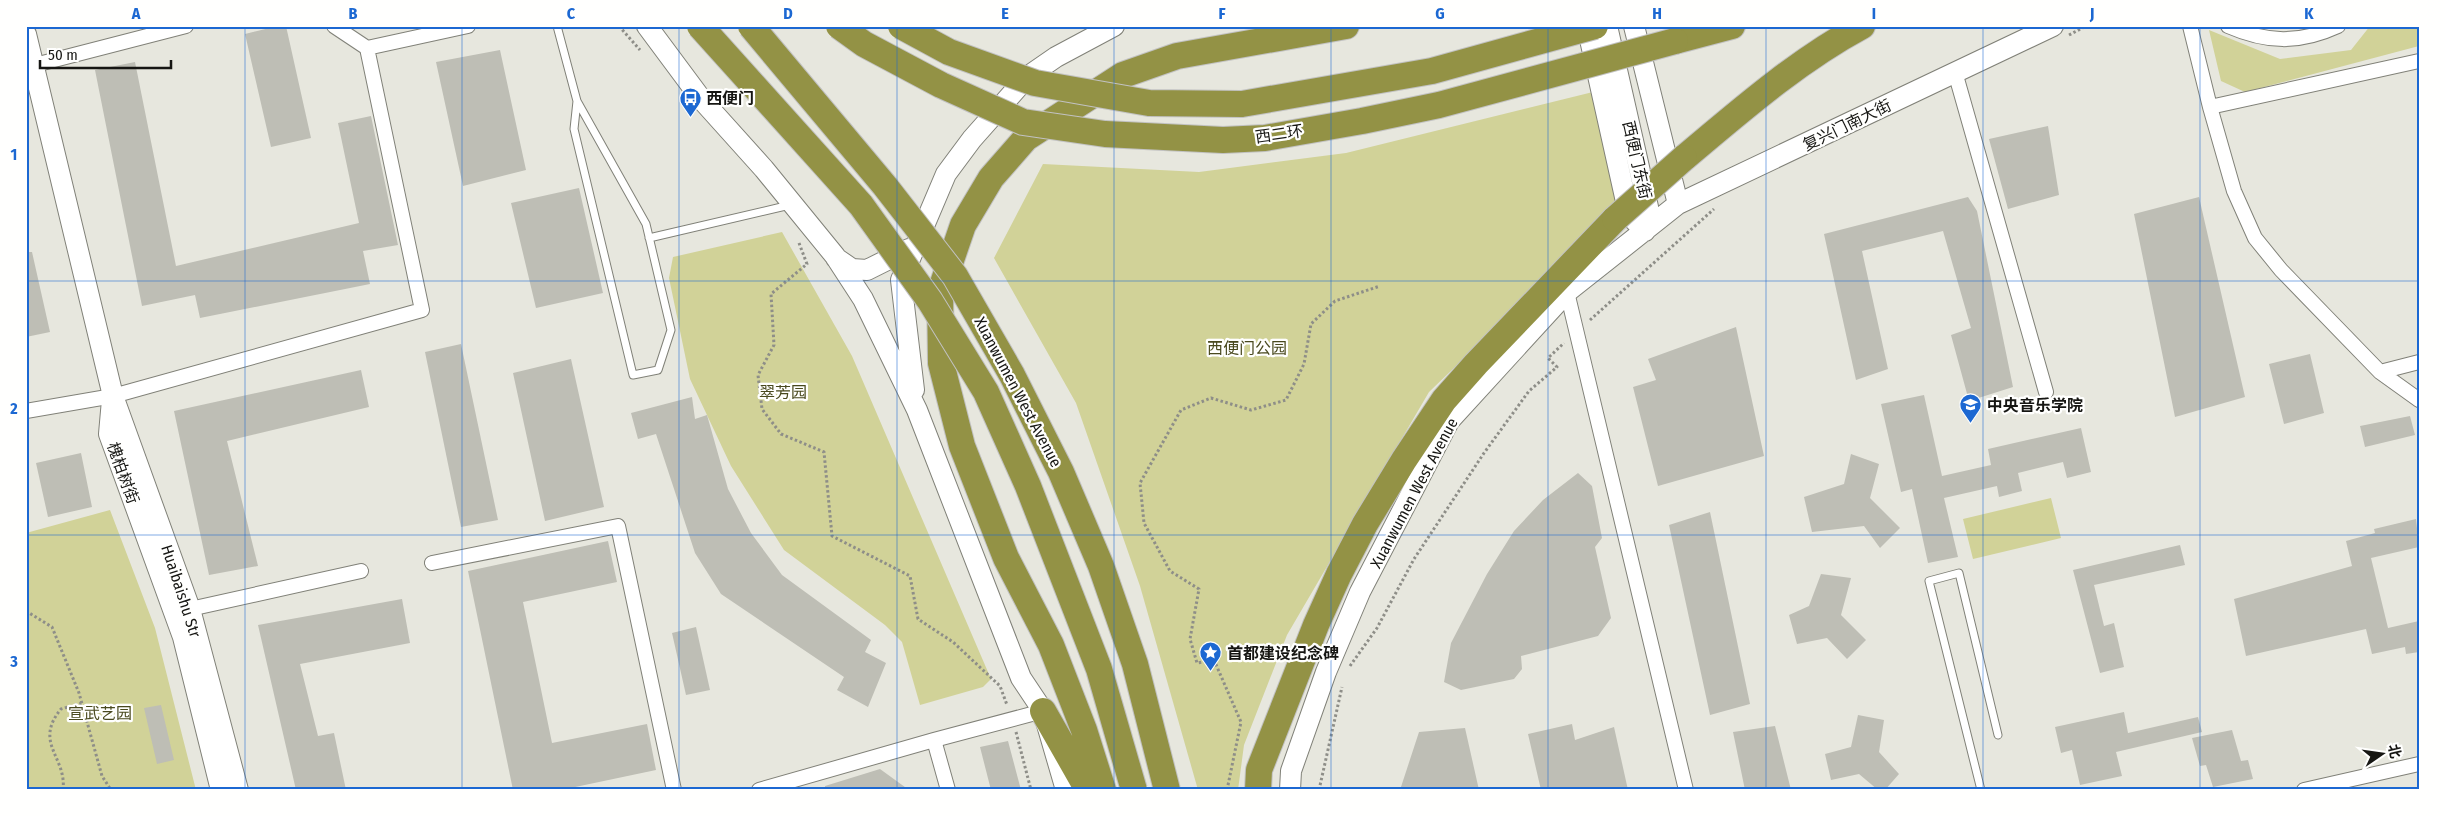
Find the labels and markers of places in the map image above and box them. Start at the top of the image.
bus stop icon: 西便门 [678,86,702,117]
place label: 西便门 [706,89,754,108]
school or university icon: 中央音乐学院 [1959,393,1983,424]
place label: 中央音乐学院 [1987,396,2083,415]
place icon: 首都建设纪念碑 [1199,641,1223,672]
place label: 首都建设纪念碑 [1227,644,1339,663]

